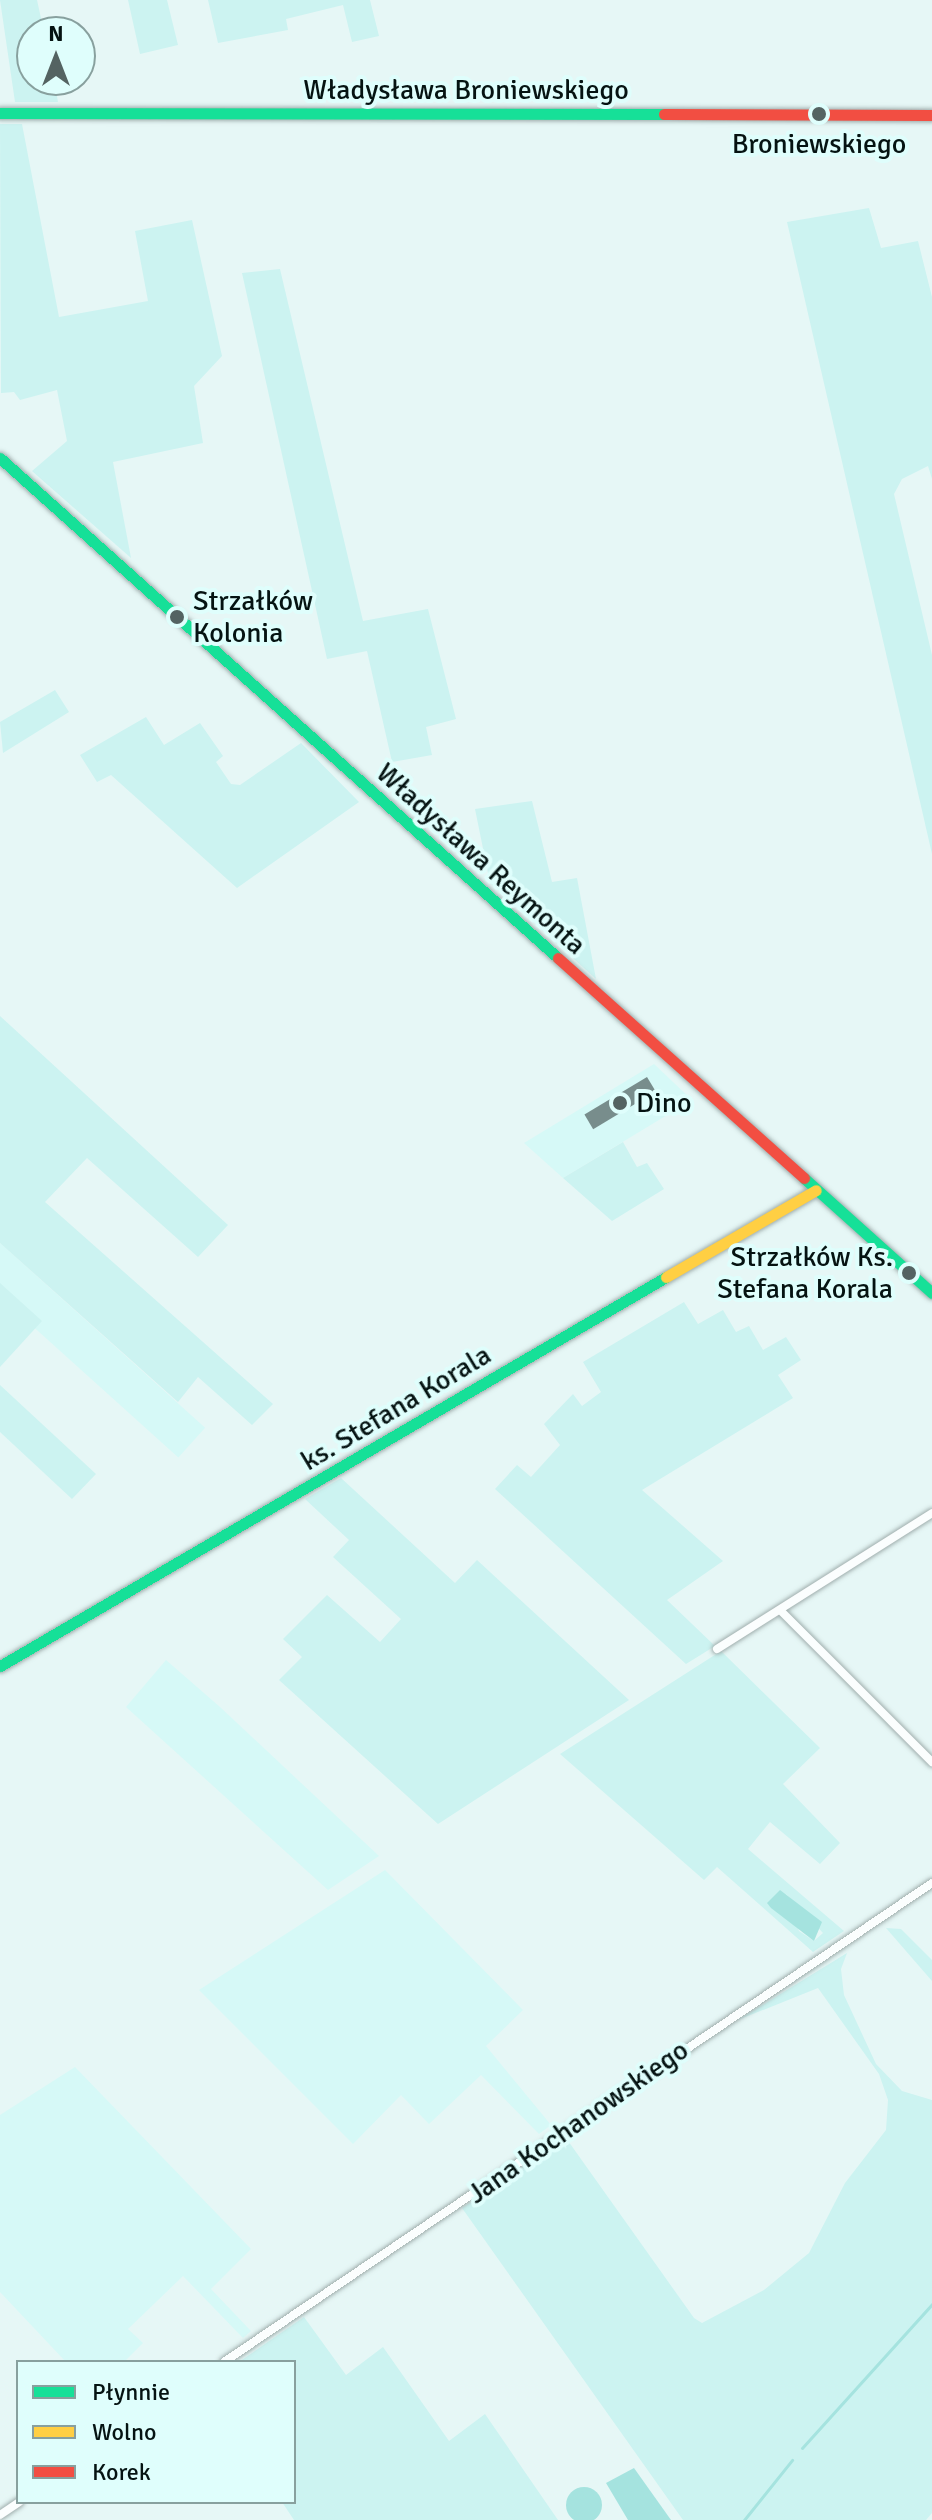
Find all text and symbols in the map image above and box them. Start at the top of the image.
north arrow [16,16,96,96]
text: N [48,20,64,47]
street label: Władysława Broniewskiego [303,73,629,107]
marker: Broniewskiego [810,105,828,123]
place label: Broniewskiego [732,127,906,161]
place label: Strzałków Kolonia [193,584,313,650]
marker: Strzałków Kolonia [168,608,186,626]
street label: Władysława Reymonta [369,756,593,962]
place label: Dino [636,1086,692,1120]
marker: Dino [611,1094,629,1112]
place label: Strzałków Ks. Stefana Korala [717,1240,893,1306]
marker: Strzałków Ks. Stefana Korala [900,1264,918,1282]
street label: ks. Stefana Korala [295,1338,497,1478]
street label: Jana Kochanowskiego [461,2033,695,2211]
legend [16,2360,296,2504]
text: Płynnie [92,2377,170,2407]
text: Wolno [92,2417,157,2447]
text: Korek [92,2457,151,2487]

